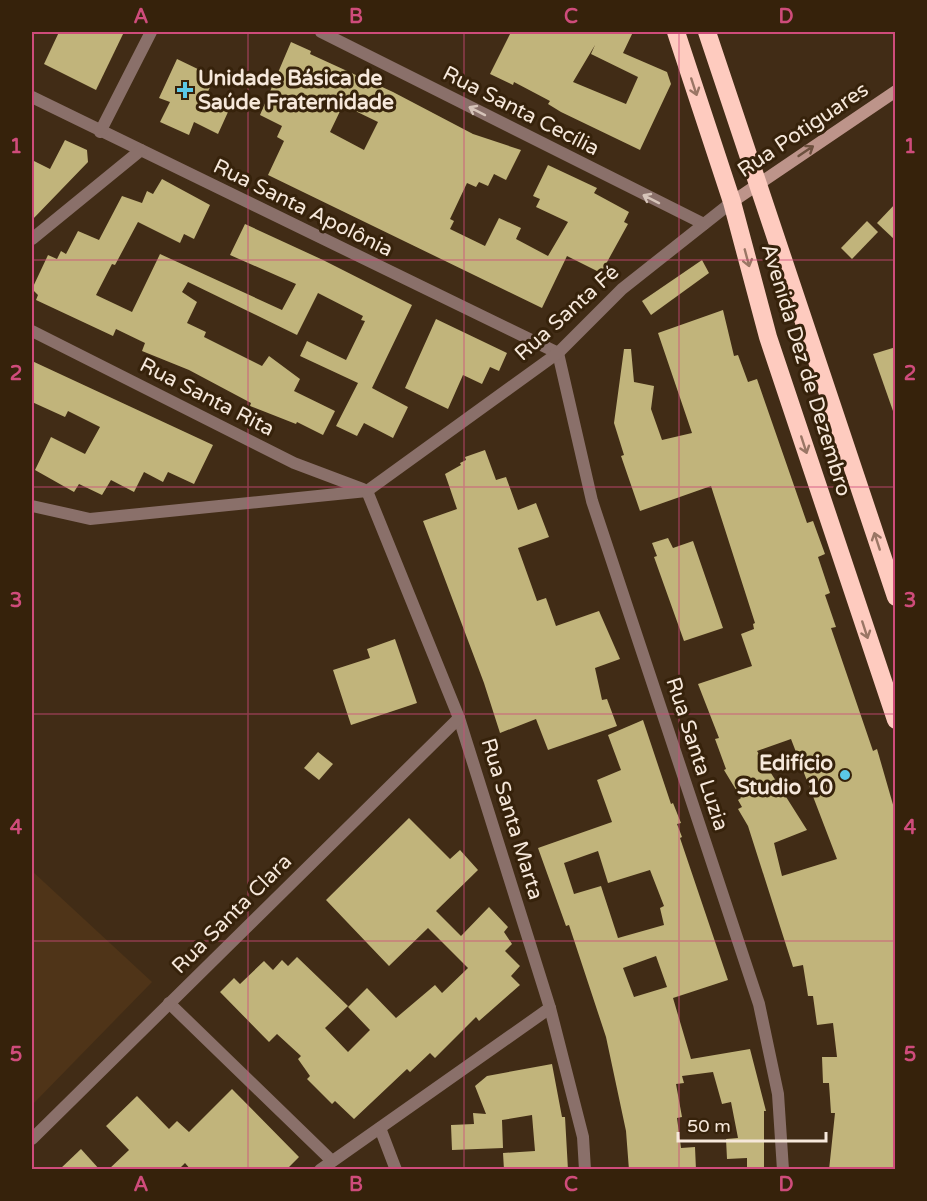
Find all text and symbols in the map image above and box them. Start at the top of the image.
text: A [134,5,149,29]
text: B [349,5,363,29]
text: C [564,5,578,29]
text: D [778,5,794,29]
street label: Rua Santa Cecília [439,61,603,161]
place label: Unidade Básica de Saúde Fraternidade [198,66,394,115]
one-way arrow [689,77,700,96]
street label: Rua Potiguares [733,77,873,183]
marker: Unidade Básica de Saúde Fraternidade [176,81,194,99]
one-way arrow [468,104,486,116]
text: 1 [10,135,22,159]
text: 1 [904,135,916,159]
one-way arrow [797,145,814,157]
street label: Rua Santa Apolônia [209,154,397,262]
one-way arrow [642,193,660,204]
street label: Avenida Dez de Dezembro [756,241,856,499]
one-way arrow [742,249,753,268]
street label: Rua Santa Fé [510,260,624,366]
street label: Rua Santa Rita [136,352,278,442]
text: 2 [10,362,22,386]
text: 2 [904,362,916,386]
one-way arrow [799,435,810,454]
one-way arrow [871,532,882,551]
text: 3 [10,589,22,613]
text: 3 [904,589,916,613]
one-way arrow [861,620,872,639]
street label: Rua Santa Luzia [660,674,734,834]
street label: Rua Santa Marta [476,735,548,903]
place label: Edifício Studio 10 [737,751,833,800]
marker: Edifício Studio 10 [838,768,852,782]
text: 4 [10,816,23,840]
text: 4 [904,816,917,840]
street label: Rua Santa Clara [167,849,297,979]
text: 5 [10,1043,22,1067]
text: 5 [904,1043,916,1067]
scale bar [678,1105,826,1143]
text: 50 m [687,1115,731,1137]
text: A [134,1173,149,1197]
text: B [349,1173,363,1197]
text: C [564,1173,578,1197]
text: D [778,1173,794,1197]

